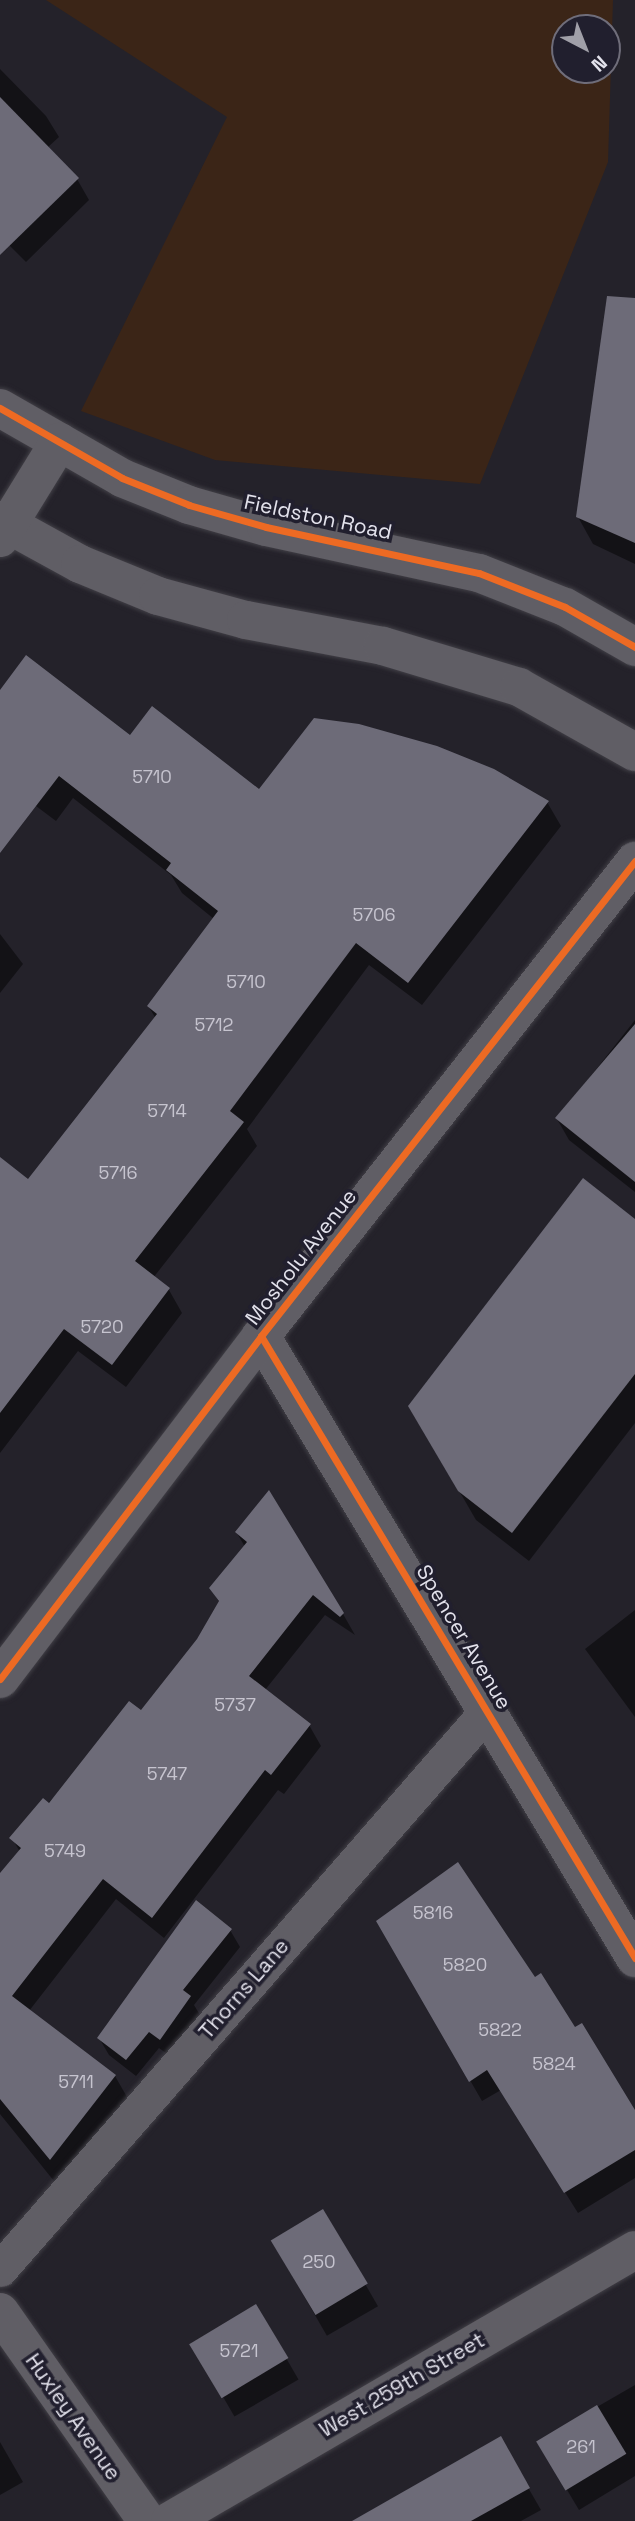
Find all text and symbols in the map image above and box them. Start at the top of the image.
north arrow [551,14,621,84]
text: N [586,50,612,77]
street label: Fieldston Road [242,489,394,545]
house number: 5710 [132,766,172,788]
house number: 5706 [352,904,396,926]
house number: 5710 [226,971,266,993]
house number: 5712 [195,1014,233,1036]
house number: 5714 [147,1100,187,1122]
house number: 5716 [98,1162,138,1184]
street label: Mosholu Avenue [240,1184,362,1330]
house number: 5720 [81,1316,123,1338]
street label: Spencer Avenue [411,1560,517,1714]
house number: 5737 [214,1694,256,1716]
house number: 5747 [147,1763,187,1785]
house number: 5749 [44,1840,86,1862]
house number: 5816 [413,1902,453,1924]
street label: Thorns Lane [194,1934,294,2044]
house number: 5820 [443,1954,487,1976]
house number: 5822 [478,2019,522,2041]
house number: 5824 [532,2053,576,2075]
house number: 5711 [58,2071,94,2093]
house number: 250 [302,2251,336,2273]
street label: West 259th Street [315,2327,489,2443]
house number: 5721 [220,2340,258,2362]
street label: Huxley Avenue [20,2349,126,2485]
house number: 261 [566,2436,596,2458]

